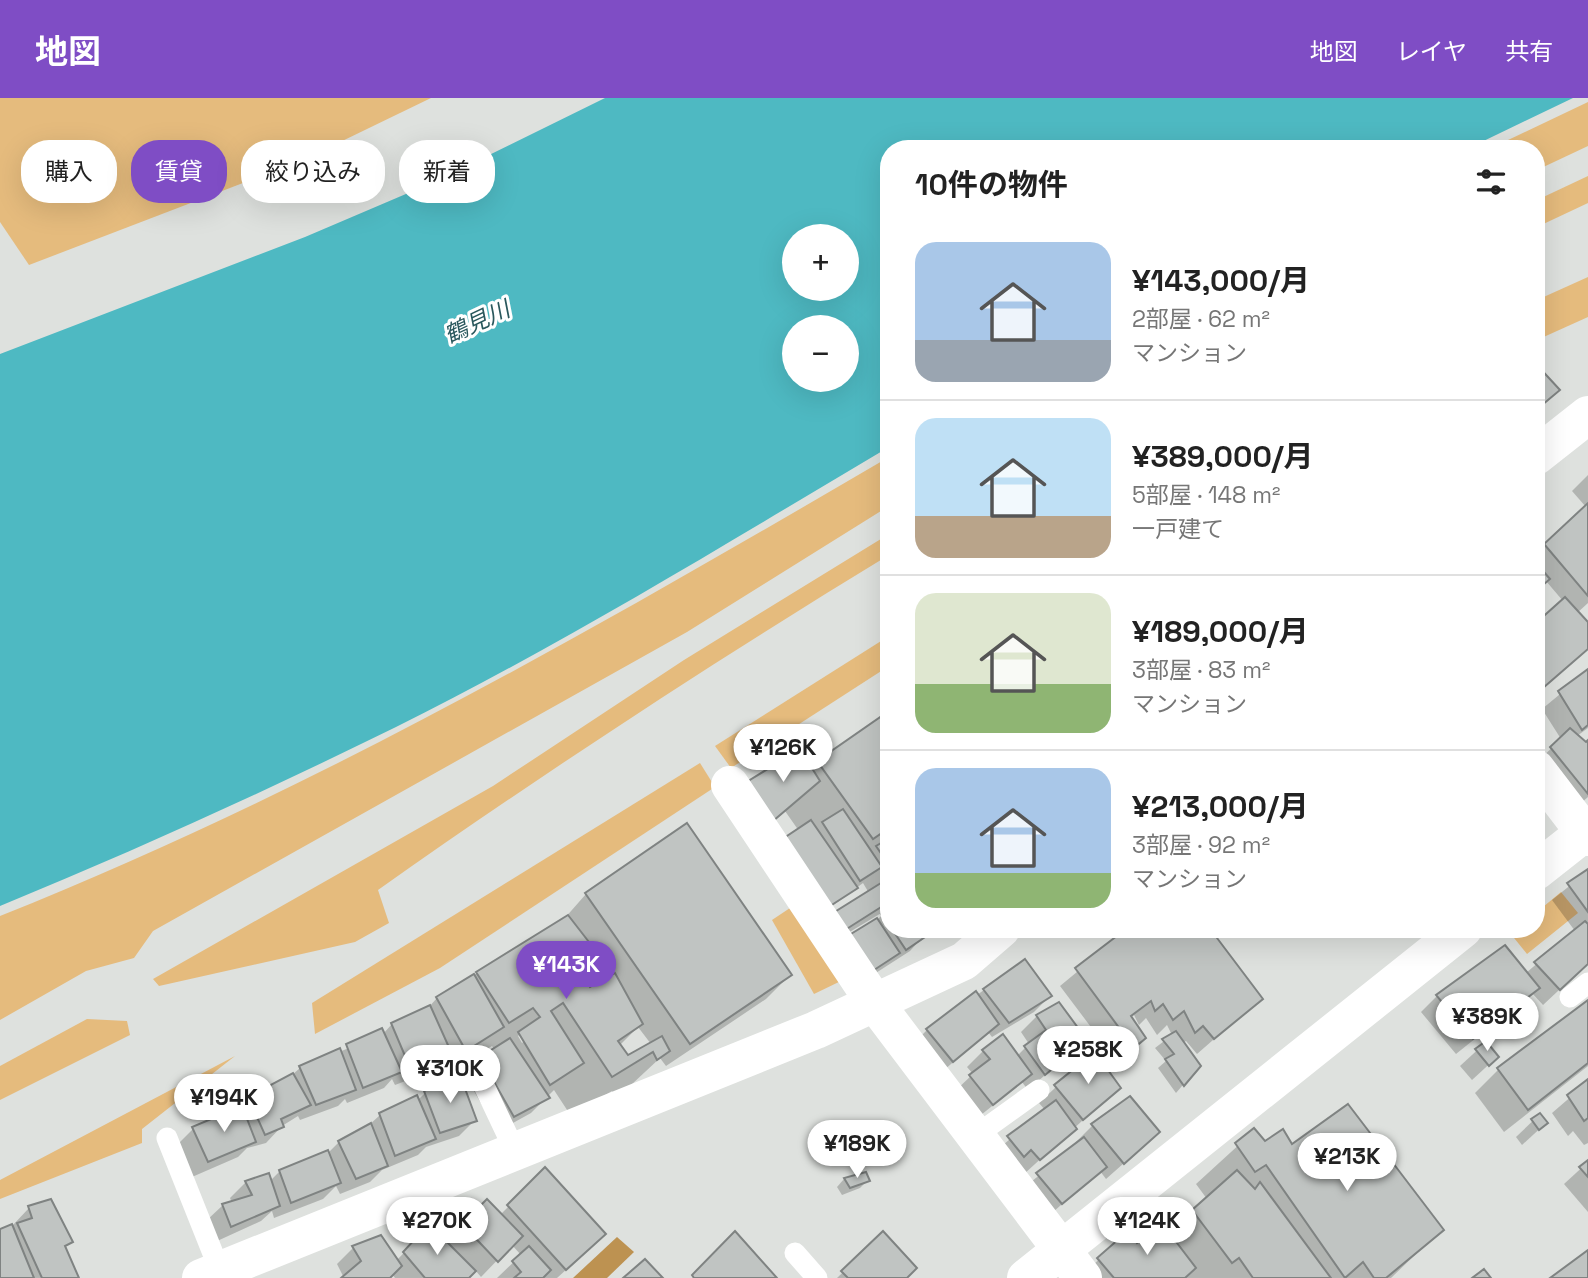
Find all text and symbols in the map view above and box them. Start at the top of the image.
text: 地図 [35,31,101,73]
text: 地図 [1310,36,1358,67]
text: レイヤ [1396,36,1467,67]
text: 共有 [1505,36,1553,67]
chip: 購入 [21,140,117,203]
chip: 賃貸 [131,140,227,203]
chip: 絞り込み [241,140,385,203]
chip: 新着 [399,140,495,203]
icon: filters [1472,163,1510,201]
text: 10件の物件 [915,165,1068,204]
map controls [782,224,859,392]
button: + [782,224,859,301]
text: ¥143,000/月 [1132,261,1310,300]
icon: home [971,270,1055,354]
water label: 鶴見川 [439,293,517,350]
text: 2部屋 · 62 m² [1132,304,1270,334]
button: − [782,315,859,392]
text: マンション [1132,338,1247,368]
text: ¥389,000/月 [1132,437,1314,476]
icon: home [971,446,1055,530]
text: 5部屋 · 148 m² [1132,480,1280,510]
text: 一戸建て [1132,514,1224,544]
text: ¥189,000/月 [1132,612,1309,651]
icon: home [971,621,1055,705]
text: 3部屋 · 83 m² [1132,655,1270,685]
text: マンション [1132,689,1247,719]
pin: ¥126K [734,724,832,784]
text: ¥126K [750,732,816,762]
text: ¥213,000/月 [1132,787,1309,826]
icon: home [971,796,1055,880]
text: 3部屋 · 92 m² [1132,830,1270,860]
text: マンション [1132,864,1247,894]
pin: ¥143K [517,942,615,1001]
text: ¥143K [532,949,600,979]
pin: ¥389K [1438,993,1536,1053]
text: ¥389K [1452,1001,1522,1031]
pin: ¥258K [1039,1026,1137,1086]
text: ¥258K [1053,1034,1123,1064]
pin: ¥310K [401,1046,499,1105]
text: ¥310K [416,1053,484,1083]
pin: ¥194K [175,1074,273,1134]
text: ¥194K [190,1082,258,1112]
pin: ¥189K [808,1121,906,1180]
text: ¥189K [823,1128,891,1158]
pin: ¥213K [1298,1134,1396,1193]
text: ¥213K [1314,1141,1380,1171]
pin: ¥270K [388,1198,486,1257]
pin: ¥124K [1098,1198,1196,1257]
text: ¥270K [402,1205,472,1235]
text: ¥124K [1114,1205,1180,1235]

